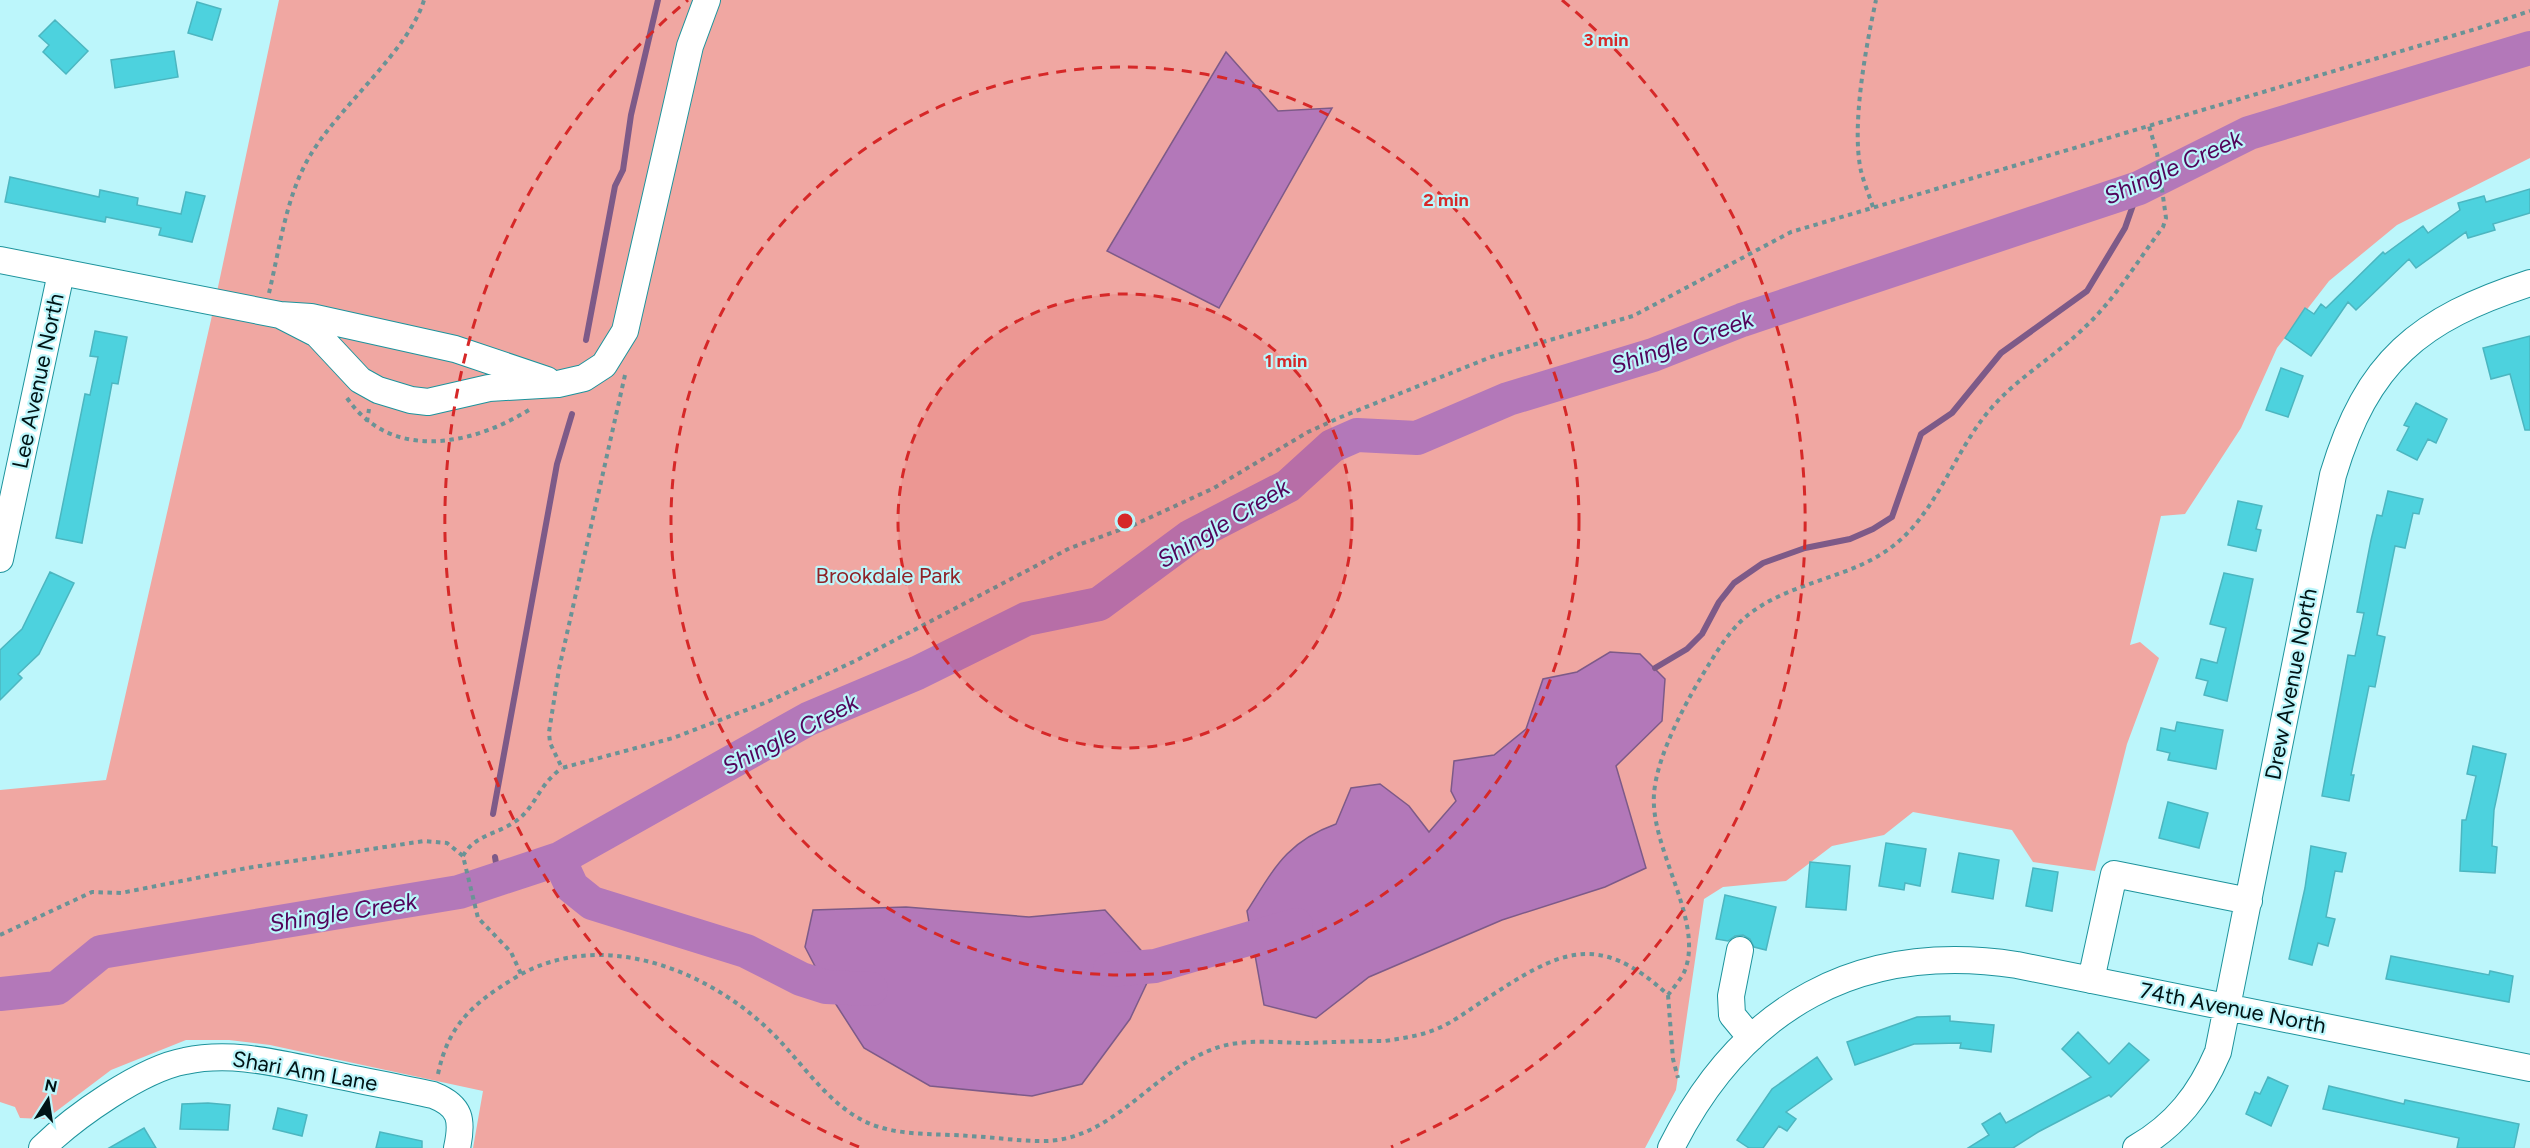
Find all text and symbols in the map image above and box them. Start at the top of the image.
text: 3 min [1584,29,1628,51]
water label: Shingle Creek [2099,123,2248,211]
text: 2 min [1423,189,1469,211]
street label: Lee Avenue North [6,291,70,471]
water label: Shingle Creek [1607,304,1758,380]
text: 1 min [1265,350,1307,372]
water label: Shingle Creek [1152,472,1295,574]
centre of rings [1115,511,1135,531]
park label: Brookdale Park [815,562,961,589]
street label: Drew Avenue North [2259,586,2323,782]
water label: Shingle Creek [717,687,864,781]
water label: Shingle Creek [267,886,420,938]
street label: 74th Avenue North [2138,977,2328,1039]
street label: Shari Ann Lane [230,1045,380,1097]
north arrow [18,1070,78,1130]
text: N [43,1075,59,1096]

